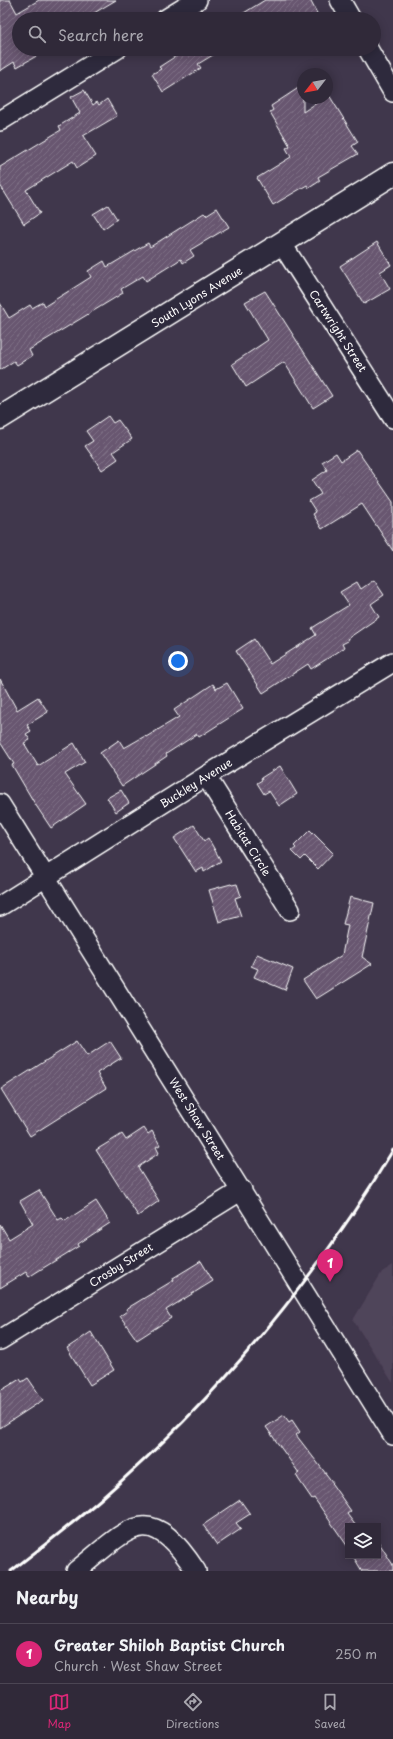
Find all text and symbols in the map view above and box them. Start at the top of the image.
search box [12,12,381,56]
icon: search [26,23,48,45]
text: Search here [58,23,144,46]
north arrow [297,68,333,104]
street label: South Lyons Avenue [148,262,246,331]
street label: Cartwright Street [305,286,372,376]
your location [168,651,188,671]
street label: Buckley Avenue [156,754,235,812]
street label: Habitat Circle [221,806,276,879]
street label: West Shaw Street [165,1074,230,1164]
street label: Crosby Street [86,1238,156,1291]
pin: 1 [317,1249,343,1282]
map controls [345,1523,381,1559]
button: layers [345,1523,381,1559]
text: Nearby [16,1584,78,1610]
text: Greater Shiloh Baptist Church [54,1633,285,1656]
text: 1 [26,1644,32,1663]
text: 250 m [335,1644,377,1663]
text: Church · West Shaw Street [54,1656,222,1675]
tab: Map [47,1691,71,1732]
tab: Directions [166,1691,219,1732]
tab: Saved [314,1691,346,1732]

